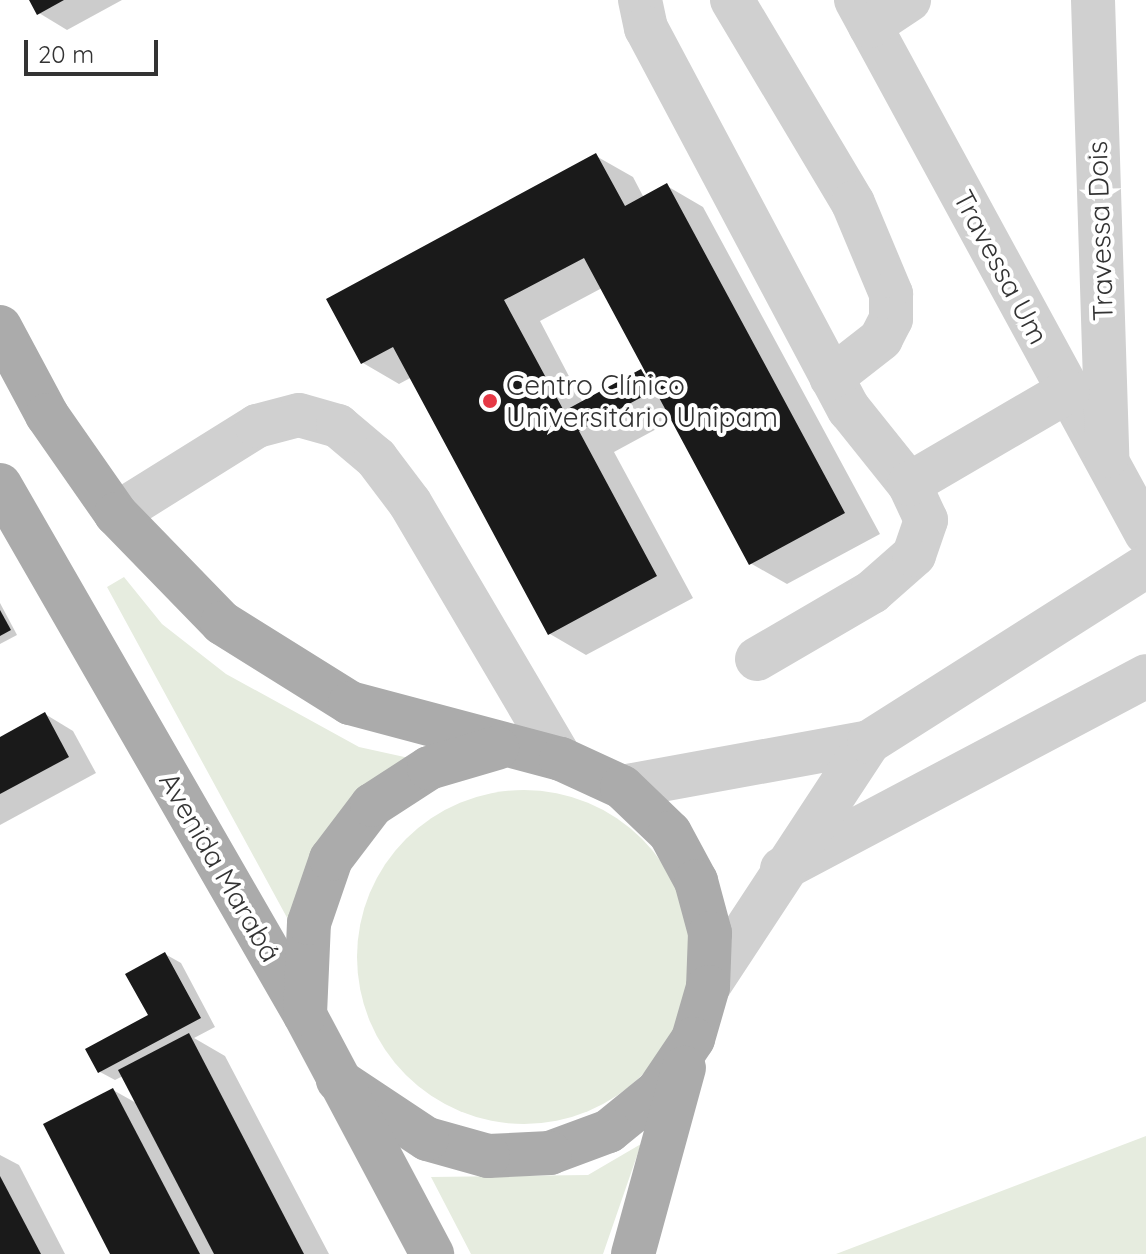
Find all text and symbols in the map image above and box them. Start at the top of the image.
scale bar [28,24,162,74]
text: 20 m [38,39,94,69]
street label: Travessa Dois [1080,140,1120,322]
street label: Travessa Um [946,184,1056,350]
place label: Centro Clínico Universitário Unipam [506,368,778,434]
marker: Centro Clínico Universitário Unipam [481,392,499,410]
street label: Avenida Marabá [152,766,288,968]

